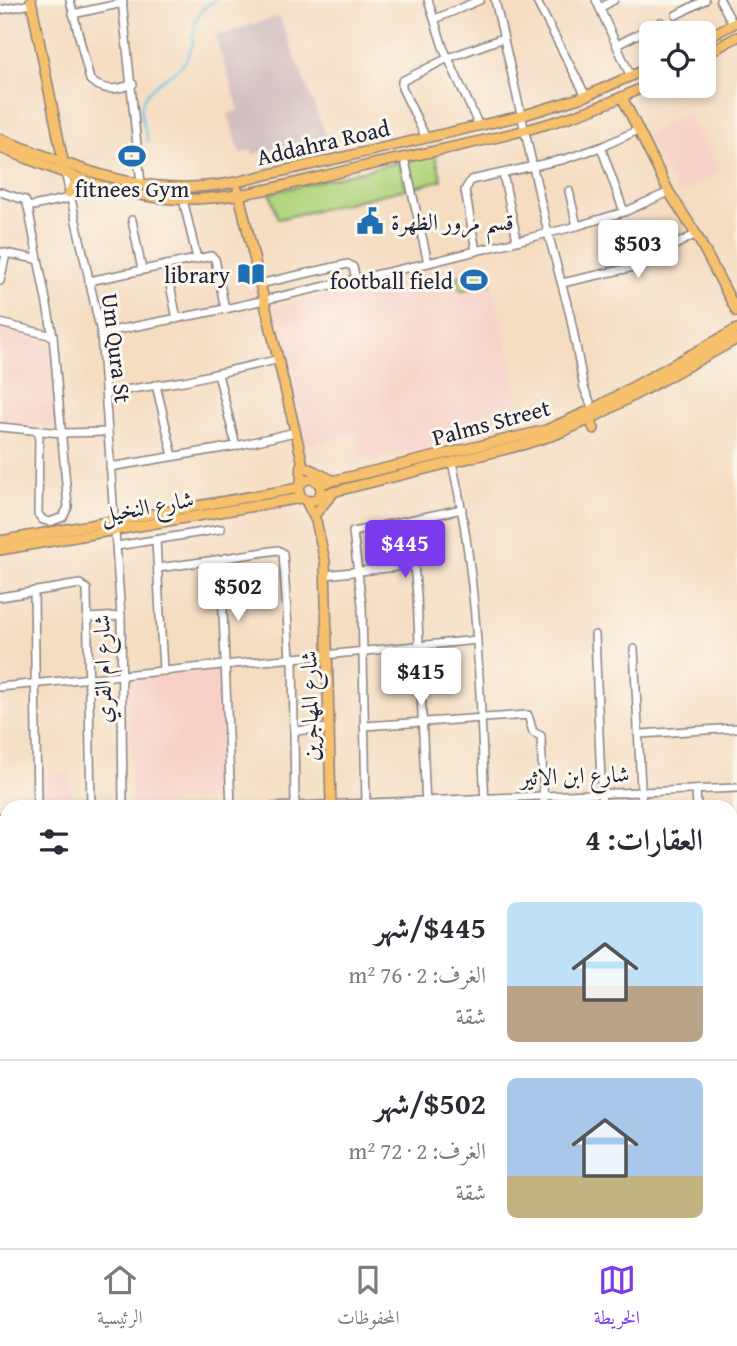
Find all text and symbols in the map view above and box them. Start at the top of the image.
map controls [639,21,716,98]
button: locate [639,21,716,98]
street label: Addahra Road [253,111,393,173]
sports icon: fitnees Gym [117,141,147,171]
place label: fitnees Gym [75,172,189,205]
place label: قسم مرور الظهرة [391,205,514,245]
public building icon: قسم مرور الظهرة [355,206,385,236]
pin: $503 [597,220,679,280]
text: $503 [614,226,662,259]
place label: library [164,258,231,291]
library icon: library [236,259,266,289]
place label: football field [330,264,454,297]
sports icon: football field [459,265,489,295]
street label: Um Qura St [94,291,140,405]
street label: Palms Street [428,390,554,454]
street label: شارع النخيل [98,482,197,534]
pin: $445 [364,520,446,580]
text: $445 [381,526,429,559]
pin: $502 [197,564,279,623]
text: $502 [214,569,262,602]
street label: شارع ام القري [85,614,123,724]
pin: $415 [380,648,462,708]
street label: شارع المهاجرين [292,650,330,762]
text: $415 [397,654,445,687]
street label: شارع ابن الاثير [518,757,630,797]
text: العقارات: 4 [585,817,703,861]
icon: filters [35,823,73,861]
text: $445/شهر [375,905,486,949]
icon: home [563,930,647,1014]
text: الغرف: 2 · 76 m² [349,958,486,991]
text: شقة [456,999,486,1032]
text: $502/شهر [375,1081,486,1125]
icon: home [563,1106,647,1190]
text: الغرف: 2 · 72 m² [349,1134,486,1167]
text: شقة [456,1175,486,1208]
tab: الرئيسية [97,1261,143,1336]
tab: المحفوظات [337,1261,400,1336]
tab: الخريطة [594,1261,640,1336]

